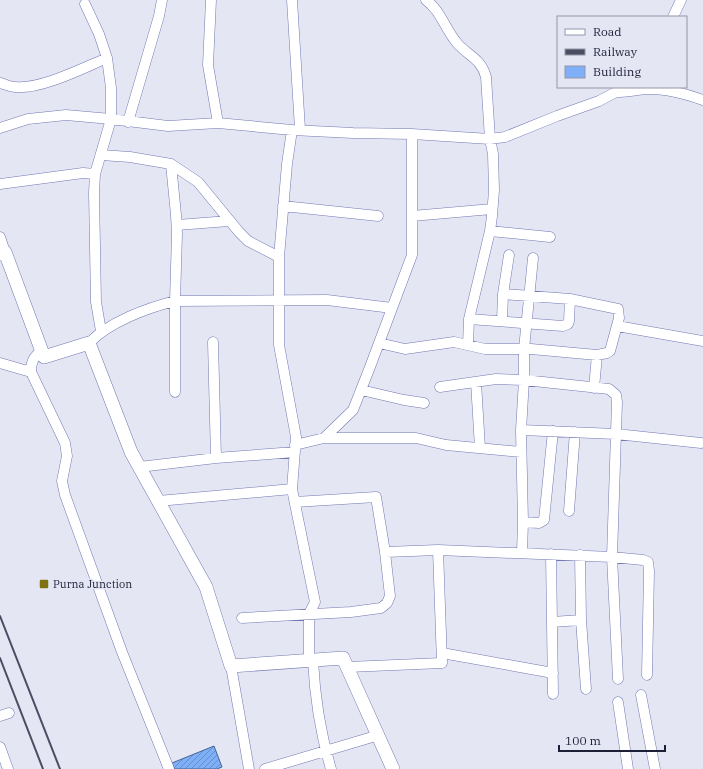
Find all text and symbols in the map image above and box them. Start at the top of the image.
legend [557,16,687,88]
text: Road [593,24,622,39]
text: Railway [593,44,638,59]
text: Building [593,64,641,79]
place label: Purna Junction [53,577,132,591]
marker: Purna Junction [38,578,50,590]
scale bar [559,727,665,753]
text: 100 m [565,733,601,748]

